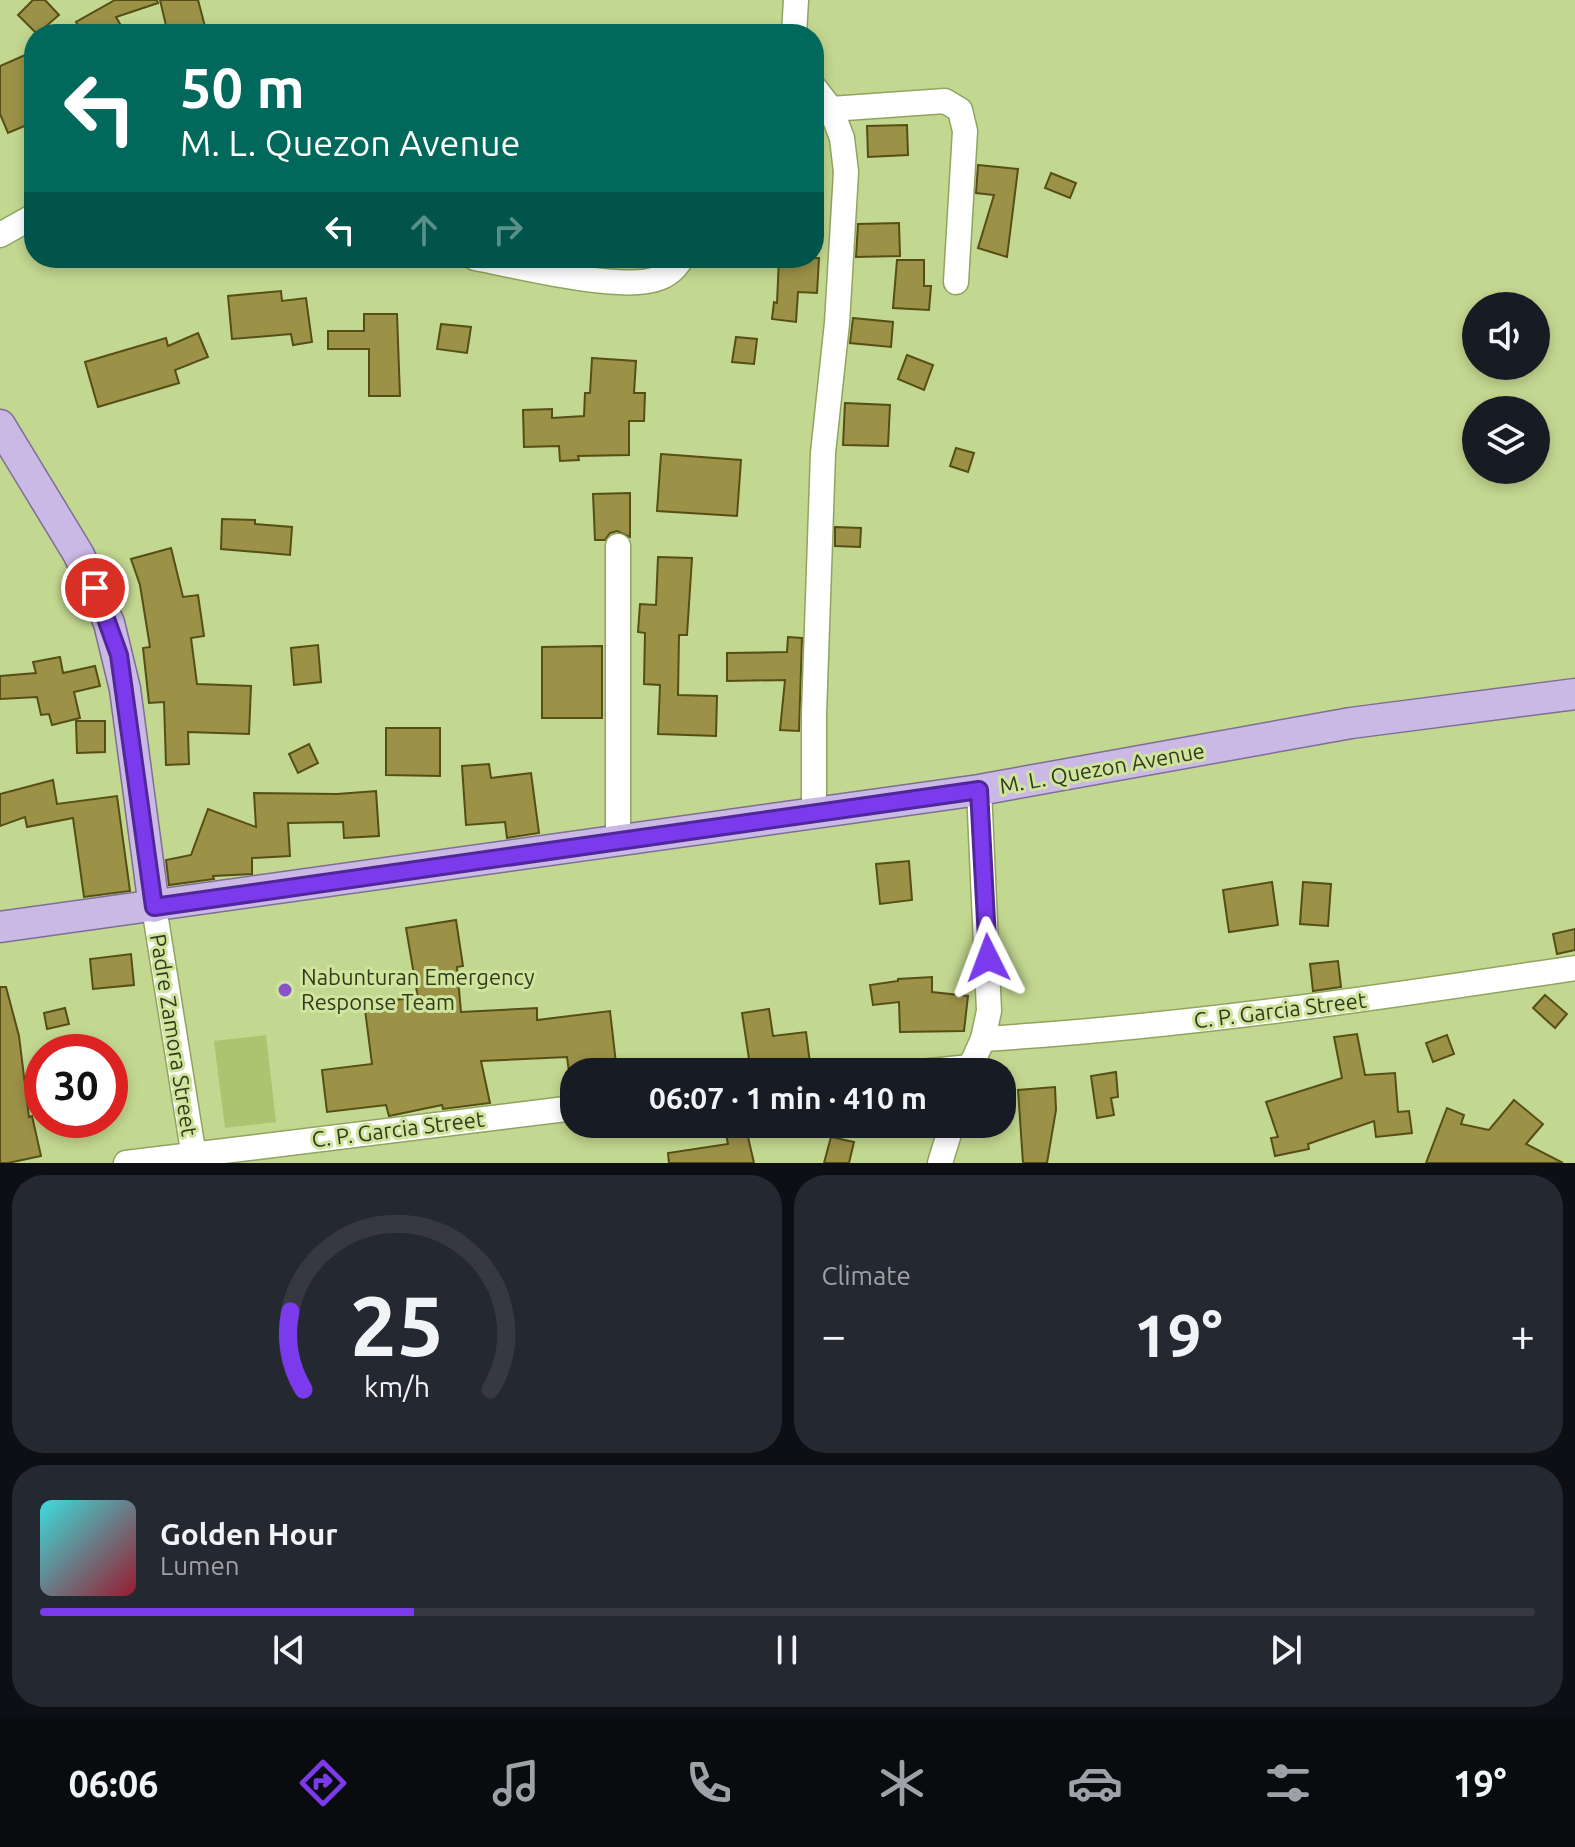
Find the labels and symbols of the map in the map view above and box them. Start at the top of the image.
pin [61,554,129,622]
street label: M. L. Quezon Avenue [997,737,1207,798]
position arrow [946,916,1030,1000]
street label: Padre Zamora Street [146,932,203,1138]
place label: Nabunturan Emergency Response Team [301,964,535,1014]
marker: Nabunturan Emergency Response Team [276,981,294,999]
street label: C. P. Garcia Street [1192,986,1368,1033]
speed limit sign: 30 [24,1034,128,1138]
street label: C. P. Garcia Street [310,1105,486,1152]

